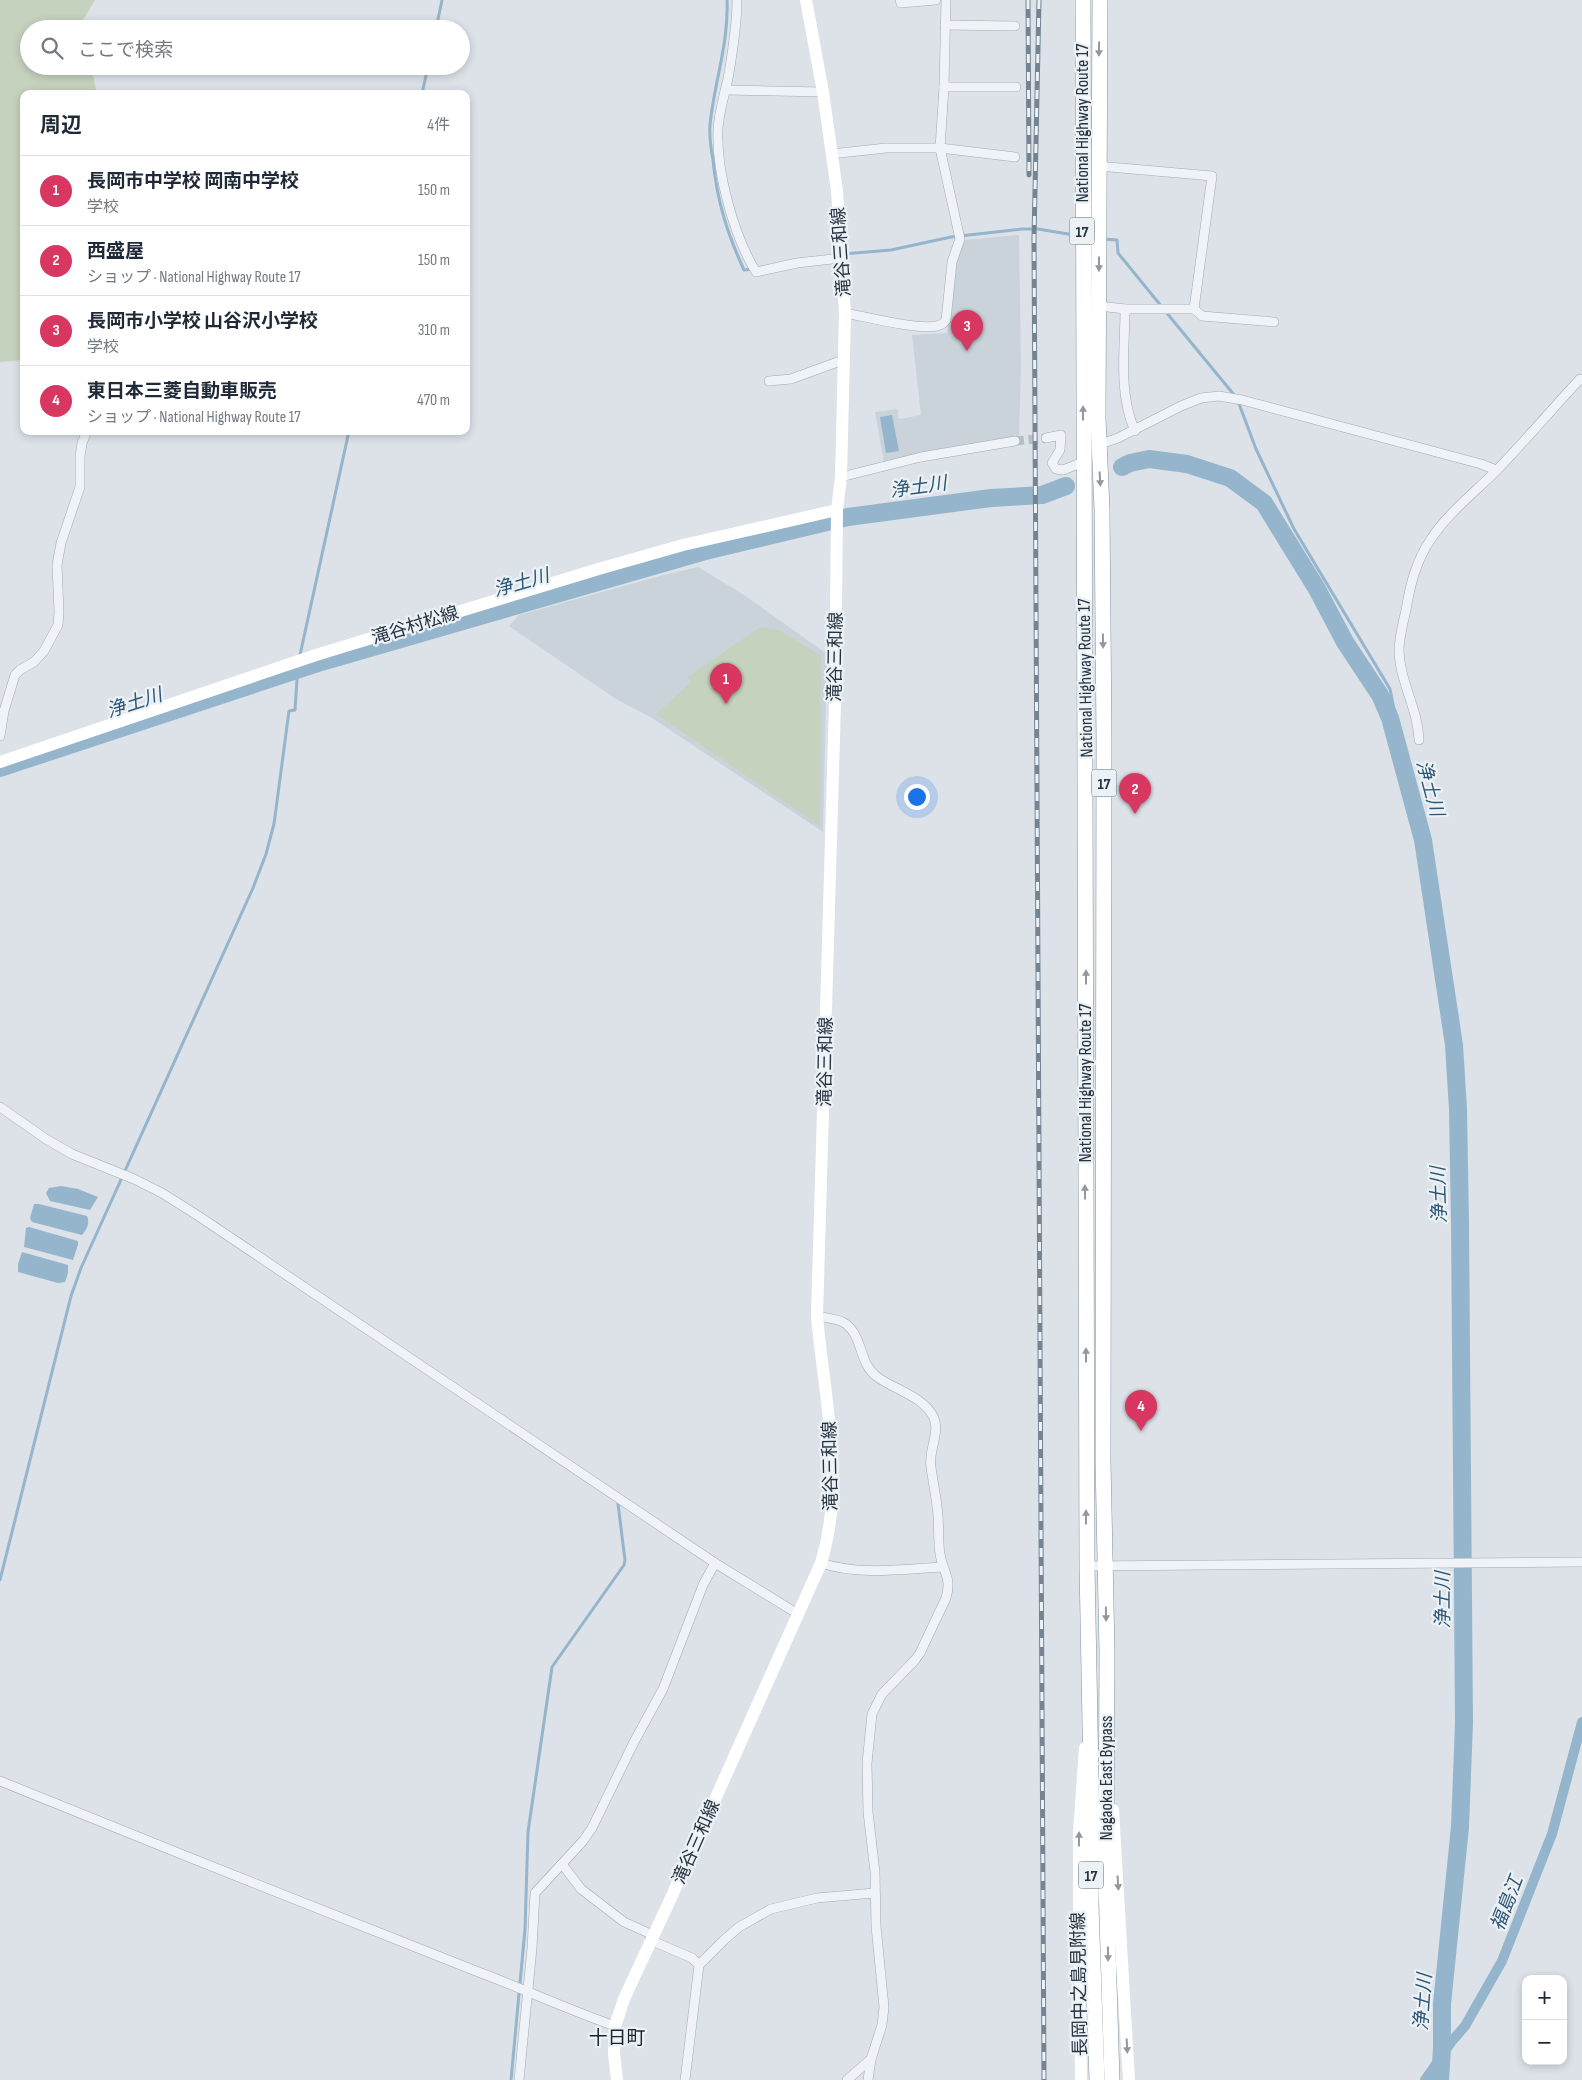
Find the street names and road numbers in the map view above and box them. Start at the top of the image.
street label: National Highway Route 17 [1072,43,1093,203]
street label: 滝谷三和線 [828,206,855,298]
road number: 17 [1070,218,1094,245]
street label: National Highway Route 17 [1074,597,1097,758]
street label: 滝谷村松線 [369,602,461,649]
street label: 滝谷三和線 [824,612,847,702]
road number: 17 [1092,770,1116,796]
street label: National Highway Route 17 [1075,1003,1096,1163]
street label: 滝谷三和線 [814,1017,837,1107]
street label: 滝谷三和線 [819,1421,842,1511]
street label: Nagaoka East Bypass [1096,1716,1117,1840]
street label: 滝谷三和線 [669,1797,724,1888]
road number: 17 [1078,1862,1104,1888]
street label: 長岡中之島見附線 [1068,1912,1091,2056]

